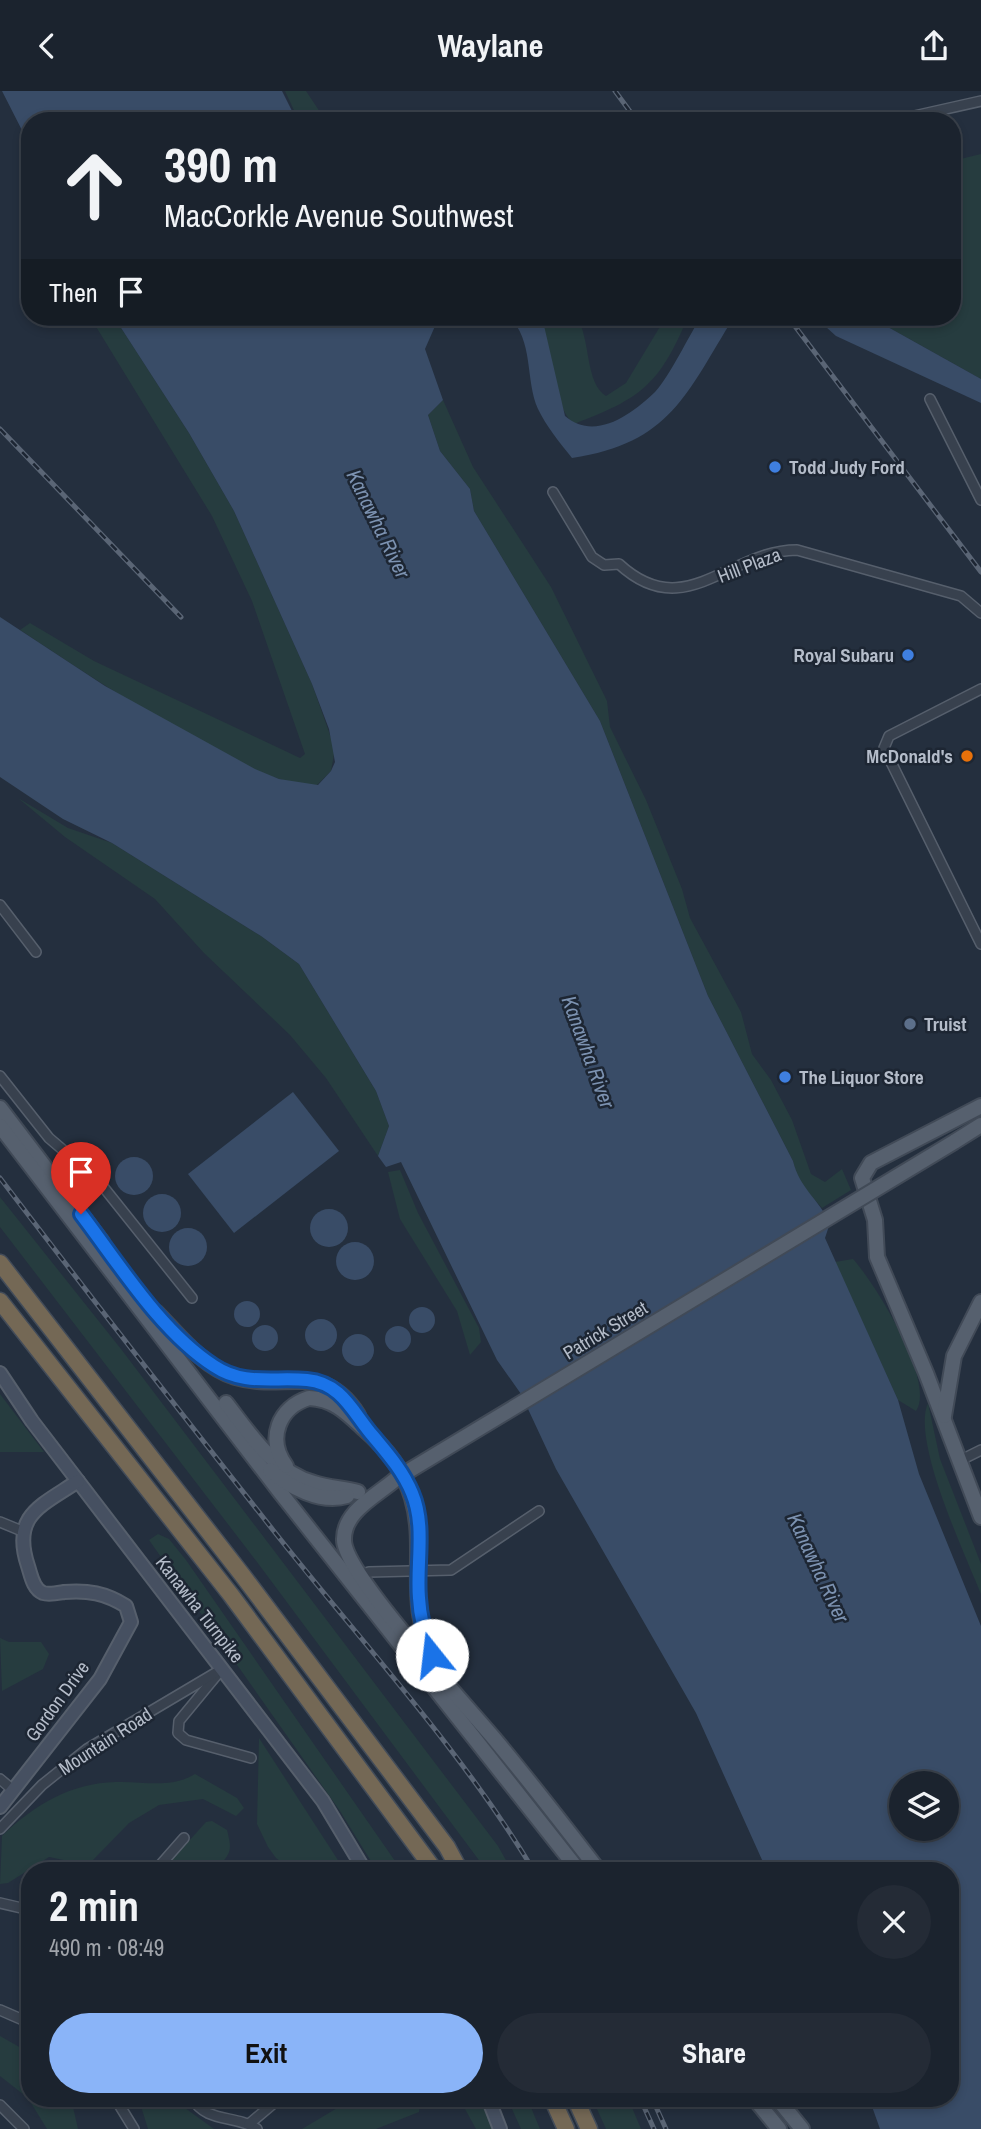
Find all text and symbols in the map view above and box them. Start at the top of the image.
text: Waylane [438,24,543,67]
icon: back [28,27,66,65]
icon: share [915,27,953,65]
text: 390 m [164,131,278,197]
icon: ahead [49,140,140,231]
text: MacCorkle Avenue Southwest [164,194,514,237]
icon: arrive [112,273,150,311]
text: Then [49,275,98,310]
place label: Todd Judy Ford [789,454,905,480]
marker: Todd Judy Ford [767,459,783,475]
water label: Kanawha River [340,465,418,584]
street label: Hill Plaza [714,541,785,589]
place label: Royal Subaru [794,642,894,668]
marker: Royal Subaru [900,647,916,663]
place label: McDonald's [866,743,953,769]
marker: McDonald's [959,748,975,764]
water label: Kanawha River [555,992,623,1113]
place label: Truist [924,1011,966,1037]
marker: Truist [902,1016,918,1032]
place label: The Liquor Store [799,1064,924,1090]
marker: The Liquor Store [777,1069,793,1085]
pin [51,1142,111,1214]
icon: arrive [62,1153,100,1191]
street label: Patrick Street [558,1294,653,1365]
water label: Kanawha River [780,1508,857,1628]
street label: Kanawha Turnpike [150,1550,250,1668]
position arrow [395,1618,469,1692]
street label: Gordon Drive [19,1656,95,1746]
street label: Mountain Road [53,1701,157,1781]
map controls [889,1771,959,1841]
button: layers [889,1771,959,1841]
text: 2 min [49,1878,139,1934]
button: close [857,1885,931,1959]
text: 490 m · 08:49 [49,1932,164,1963]
button: Exit [49,2013,483,2093]
button: Share [497,2013,931,2093]

